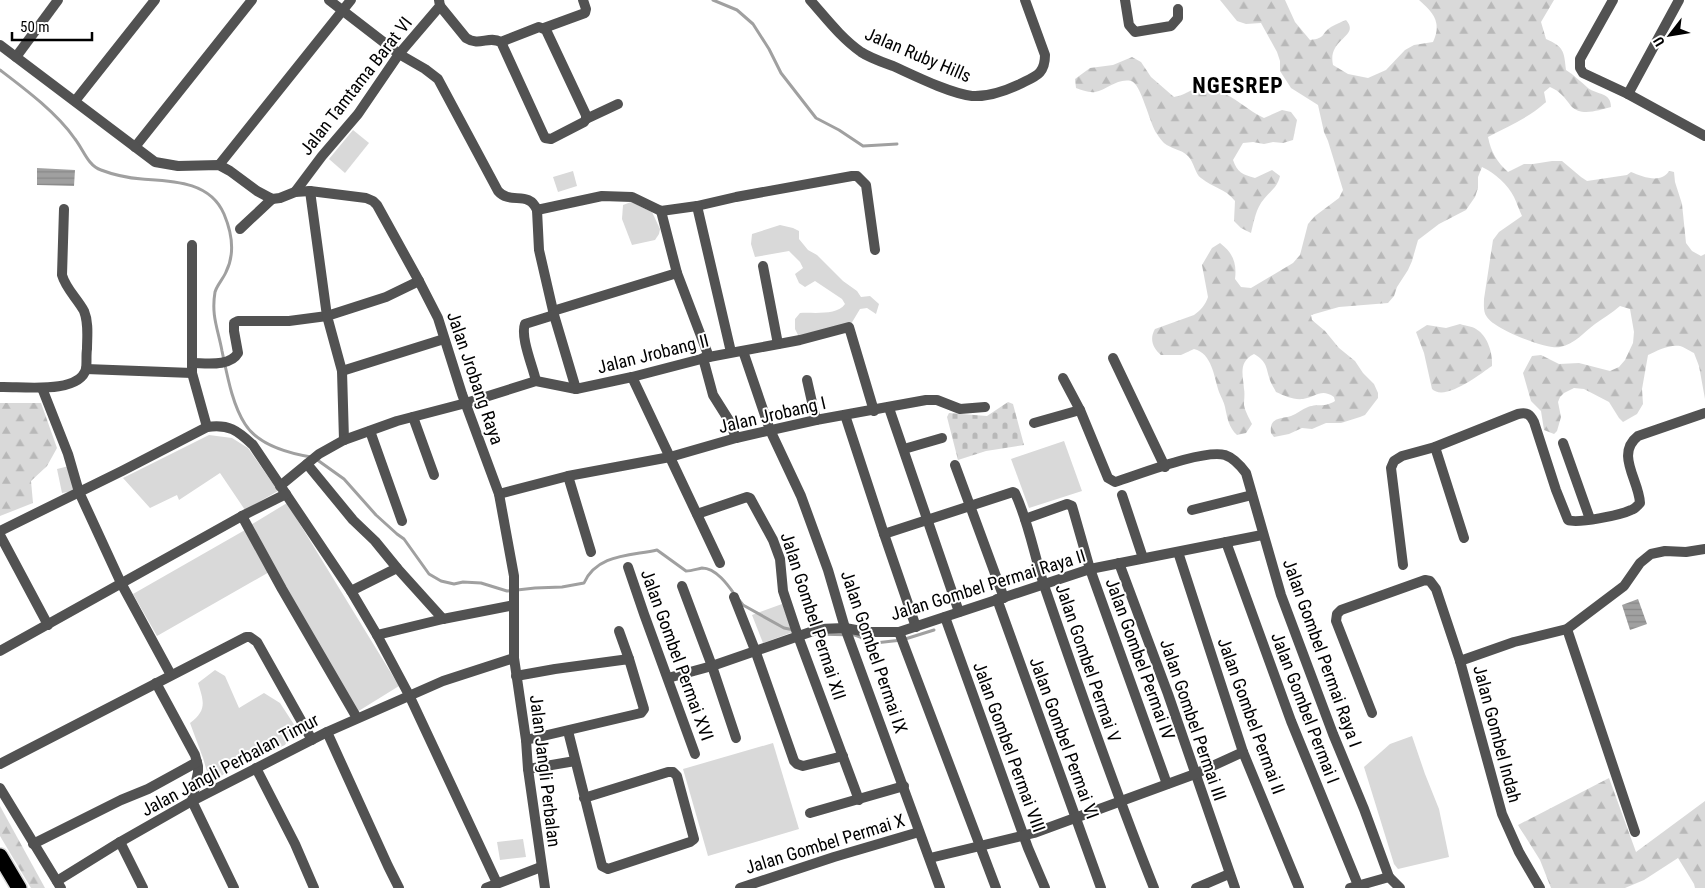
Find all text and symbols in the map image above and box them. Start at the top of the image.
scale bar [12,10,92,42]
north arrow [1645,10,1695,60]
street label: Jalan Tamtama Barat VI [295,12,416,159]
text: 50 m [20,18,50,36]
street label: Jalan Ruby Hills [862,23,974,86]
text: U [1650,34,1668,49]
district label: NGESREP [1192,73,1284,98]
street label: Jalan Jrobang Raya [443,309,508,447]
street label: Jalan Jrobang II [595,330,711,378]
street label: Jalan Jrobang I [716,392,828,437]
street label: Jalan Gombel Permai XII [776,529,850,702]
street label: Jalan Gombel Permai Raya II [888,545,1088,624]
street label: Jalan Gombel Permai Raya I [1279,556,1366,750]
street label: Jalan Gombel Permai XVI [637,566,718,743]
street label: Jalan Gombel Permai IX [837,568,912,736]
street label: Jalan Gombel Permai IV [1101,575,1180,743]
street label: Jalan Gombel Permai V [1052,581,1125,745]
street label: Jalan Gombel Permai I [1267,629,1344,786]
street label: Jalan Gombel Permai II [1213,635,1290,797]
street label: Jalan Gombel Permai III [1156,636,1231,803]
street label: Jalan Gombel Permai VI [1025,654,1104,822]
street label: Jalan Gombel Permai VIII [969,659,1050,835]
street label: Jalan Gombel Indah [1469,663,1526,805]
street label: Jalan Jangli Perbalan [526,694,565,848]
street label: Jalan Jangli Perbalan Timur [137,709,323,820]
street label: Jalan Gombel Permai X [742,809,907,878]

